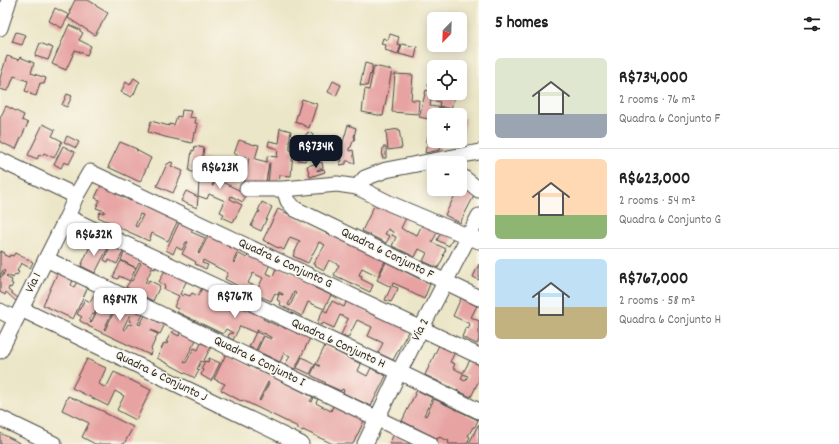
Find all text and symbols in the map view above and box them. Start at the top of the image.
north arrow [427,12,467,52]
map controls [427,12,467,196]
text: 5 homes [495,12,548,36]
icon: filters [801,13,823,35]
button: locate [427,60,467,100]
text: R$734,000 [619,67,688,91]
icon: home [527,74,575,122]
text: 2 rooms · 76 m² [619,91,695,110]
button: + [427,108,467,148]
text: Quadra 6 Conjunto F [619,110,720,129]
pin: R$734K [283,135,349,169]
text: R$734K [298,138,334,157]
pin: R$623K [187,156,253,190]
button: − [427,156,467,196]
text: R$623K [202,159,238,178]
text: R$623,000 [619,168,690,192]
icon: home [527,175,575,223]
text: 2 rooms · 54 m² [619,192,695,211]
text: Quadra 6 Conjunto G [619,211,721,230]
pin: R$632K [61,223,127,257]
street label: Quadra 6 Conjunto F [337,223,437,285]
text: R$632K [76,226,112,245]
street label: Quadra 6 Conjunto G [235,234,335,294]
text: R$767,000 [619,268,688,292]
street label: Via 1 [21,270,47,296]
icon: home [527,275,575,323]
pin: R$767K [202,285,268,319]
pin: R$847K [87,288,153,322]
text: R$767K [217,288,253,307]
text: R$847K [103,291,137,310]
text: 2 rooms · 58 m² [619,292,695,311]
text: Quadra 6 Conjunto H [619,311,721,330]
street label: Quadra 6 Conjunto H [288,314,388,374]
street label: Via 2 [407,315,435,345]
street label: Quadra 6 Conjunto I [210,332,308,392]
street label: Quadra 6 Conjunto J [112,347,210,408]

